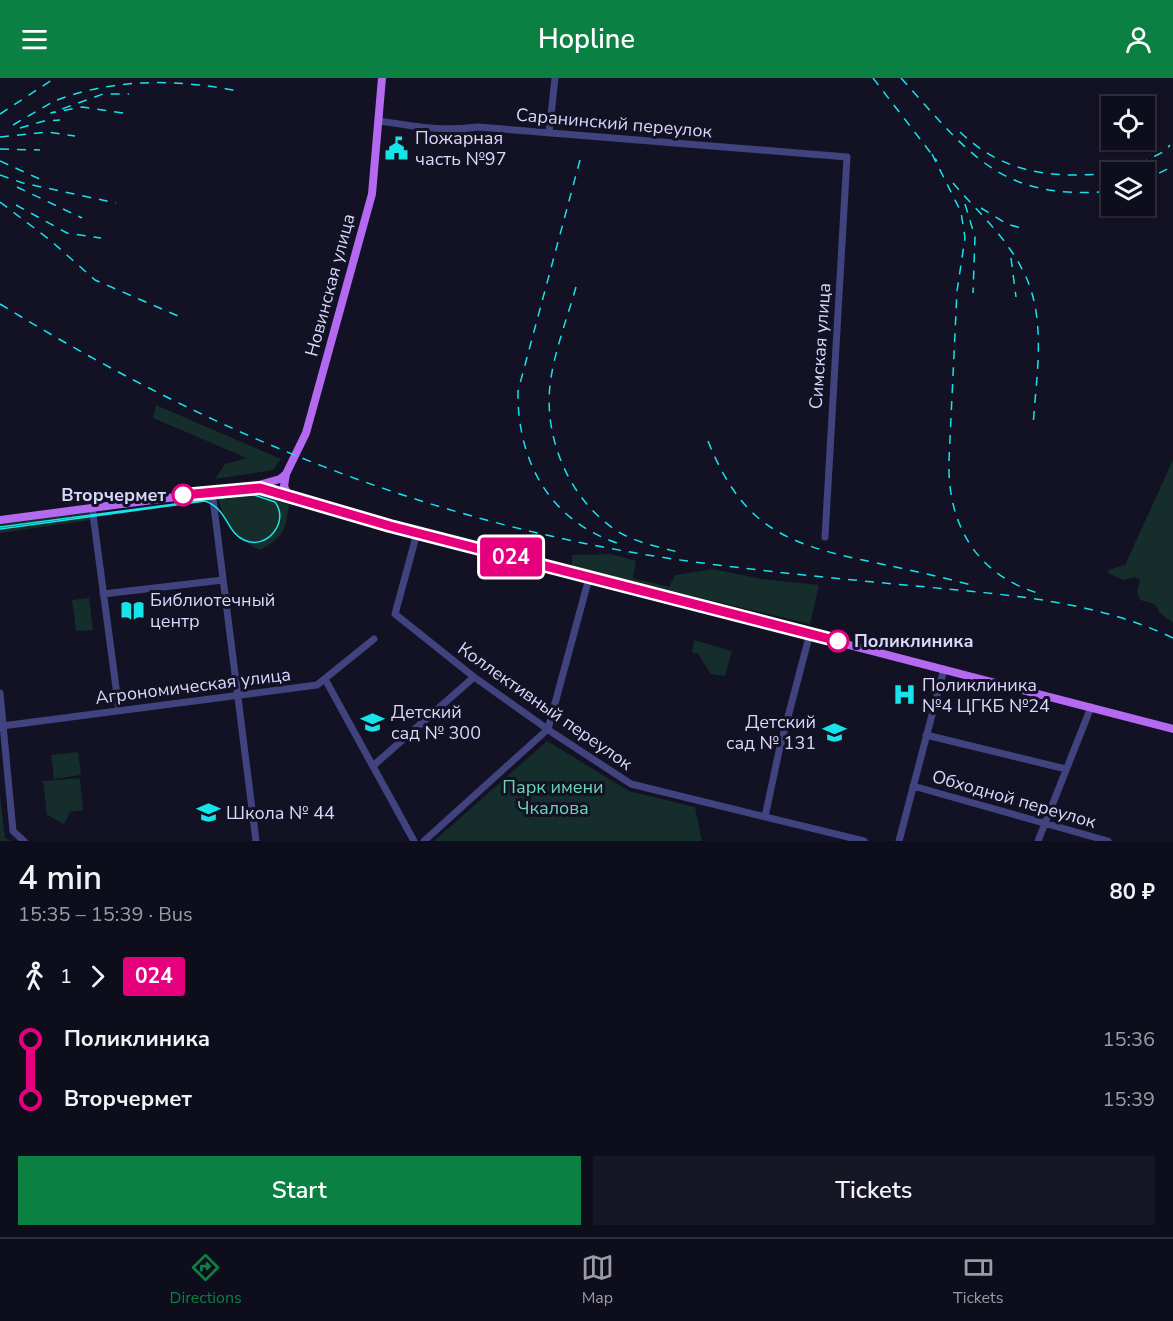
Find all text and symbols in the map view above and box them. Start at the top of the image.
text: Hopline [538,21,635,58]
icon: menu [18,23,51,56]
icon: person [1122,23,1155,56]
map controls [1101,96,1155,216]
button: locate [1101,96,1155,150]
street label: Саранинский переулок [515,102,714,144]
place label: Пожарная часть №97 [415,126,506,171]
public building icon: Пожарная часть №97 [384,135,410,161]
button: layers [1101,162,1155,216]
street label: Новинская улица [299,211,361,359]
street label: Симская улица [804,282,836,410]
place label: Вторчермет [61,483,166,507]
marker: Вторчермет [172,484,194,506]
line badge: 024 [476,538,546,576]
text: 024 [492,543,530,571]
place label: Библиотечный центр [150,588,275,633]
library icon: Библиотечный центр [119,597,145,623]
place label: Поликлиника [854,629,974,653]
marker: Поликлиника [827,630,849,652]
street label: Коллективный переулок [453,637,637,776]
street label: Агрономическая улица [94,662,292,710]
place label: Поликлиника №4 ЦГКБ №24 [922,673,1050,718]
hospital icon: Поликлиника №4 ЦГКБ №24 [891,682,917,708]
place label: Детский сад № 300 [391,700,481,745]
school or university icon: Детский сад № 300 [360,709,386,735]
place label: Детский сад № 131 [726,710,816,755]
school or university icon: Детский сад № 131 [821,719,847,745]
street label: Обходной переулок [929,764,1099,834]
park label: Парк имени Чкалова [502,775,604,820]
school or university icon: Школа № 44 [195,800,221,826]
place label: Школа № 44 [226,801,335,825]
text: 4 min [18,856,102,901]
text: 80 ₽ [1109,877,1155,907]
text: 15:35 – 15:39 · Bus [18,901,193,928]
icon: walk [18,960,51,993]
icon: forward [81,960,114,993]
text: 024 [135,962,173,990]
text: 1 [60,963,72,990]
text: Поликлиника [64,1024,210,1054]
text: 15:36 [1102,1026,1155,1053]
text: Вторчермет [64,1084,192,1114]
text: 15:39 [1102,1086,1155,1113]
button: Start [18,1156,581,1225]
button: Tickets [593,1156,1155,1225]
tab: Directions [170,1251,242,1309]
tab: Map [581,1251,614,1309]
tab: Tickets [953,1251,1003,1309]

